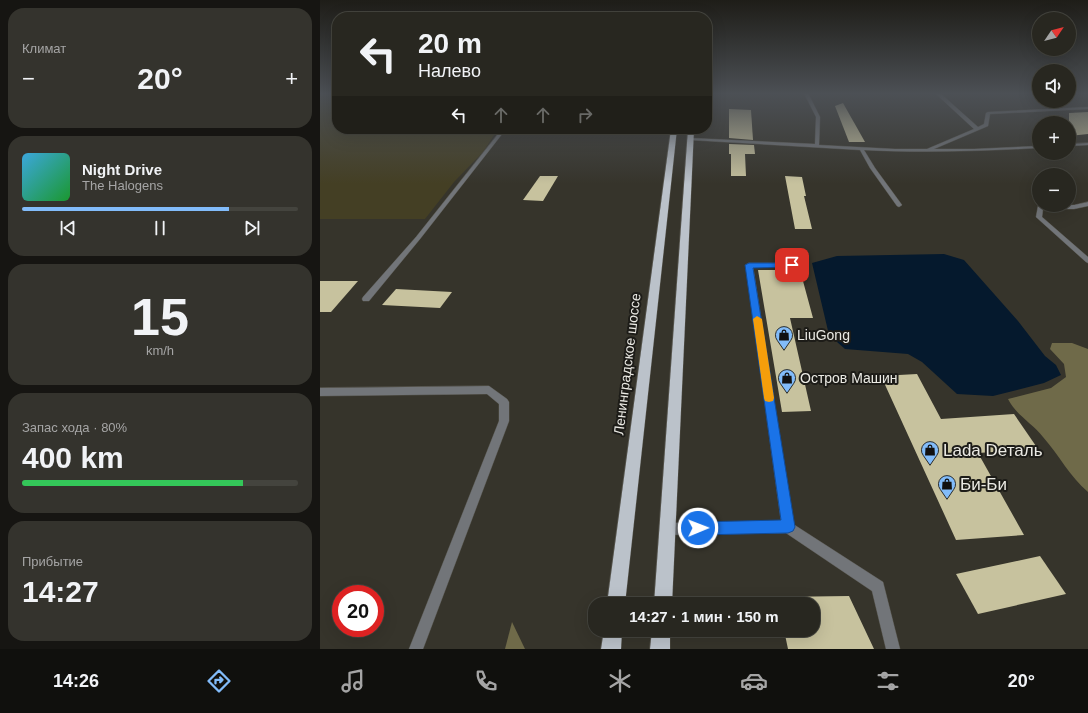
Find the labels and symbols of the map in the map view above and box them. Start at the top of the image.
north arrow [1032,12,1076,56]
pin [775,248,809,282]
street label: Ленинградское шоссе [610,292,644,436]
shop icon: LiuGong [774,325,794,350]
place label: LiuGong [797,327,850,343]
shop icon: Остров Машин [777,368,797,393]
place label: Остров Машин [800,370,898,386]
shop icon: Lada Dеталь [920,440,940,465]
place label: Lada Dеталь [943,441,1043,460]
shop icon: Би-Би [937,474,957,499]
place label: Би-Би [960,475,1007,494]
position arrow [677,507,719,549]
speed limit sign: 20 [332,585,384,637]

